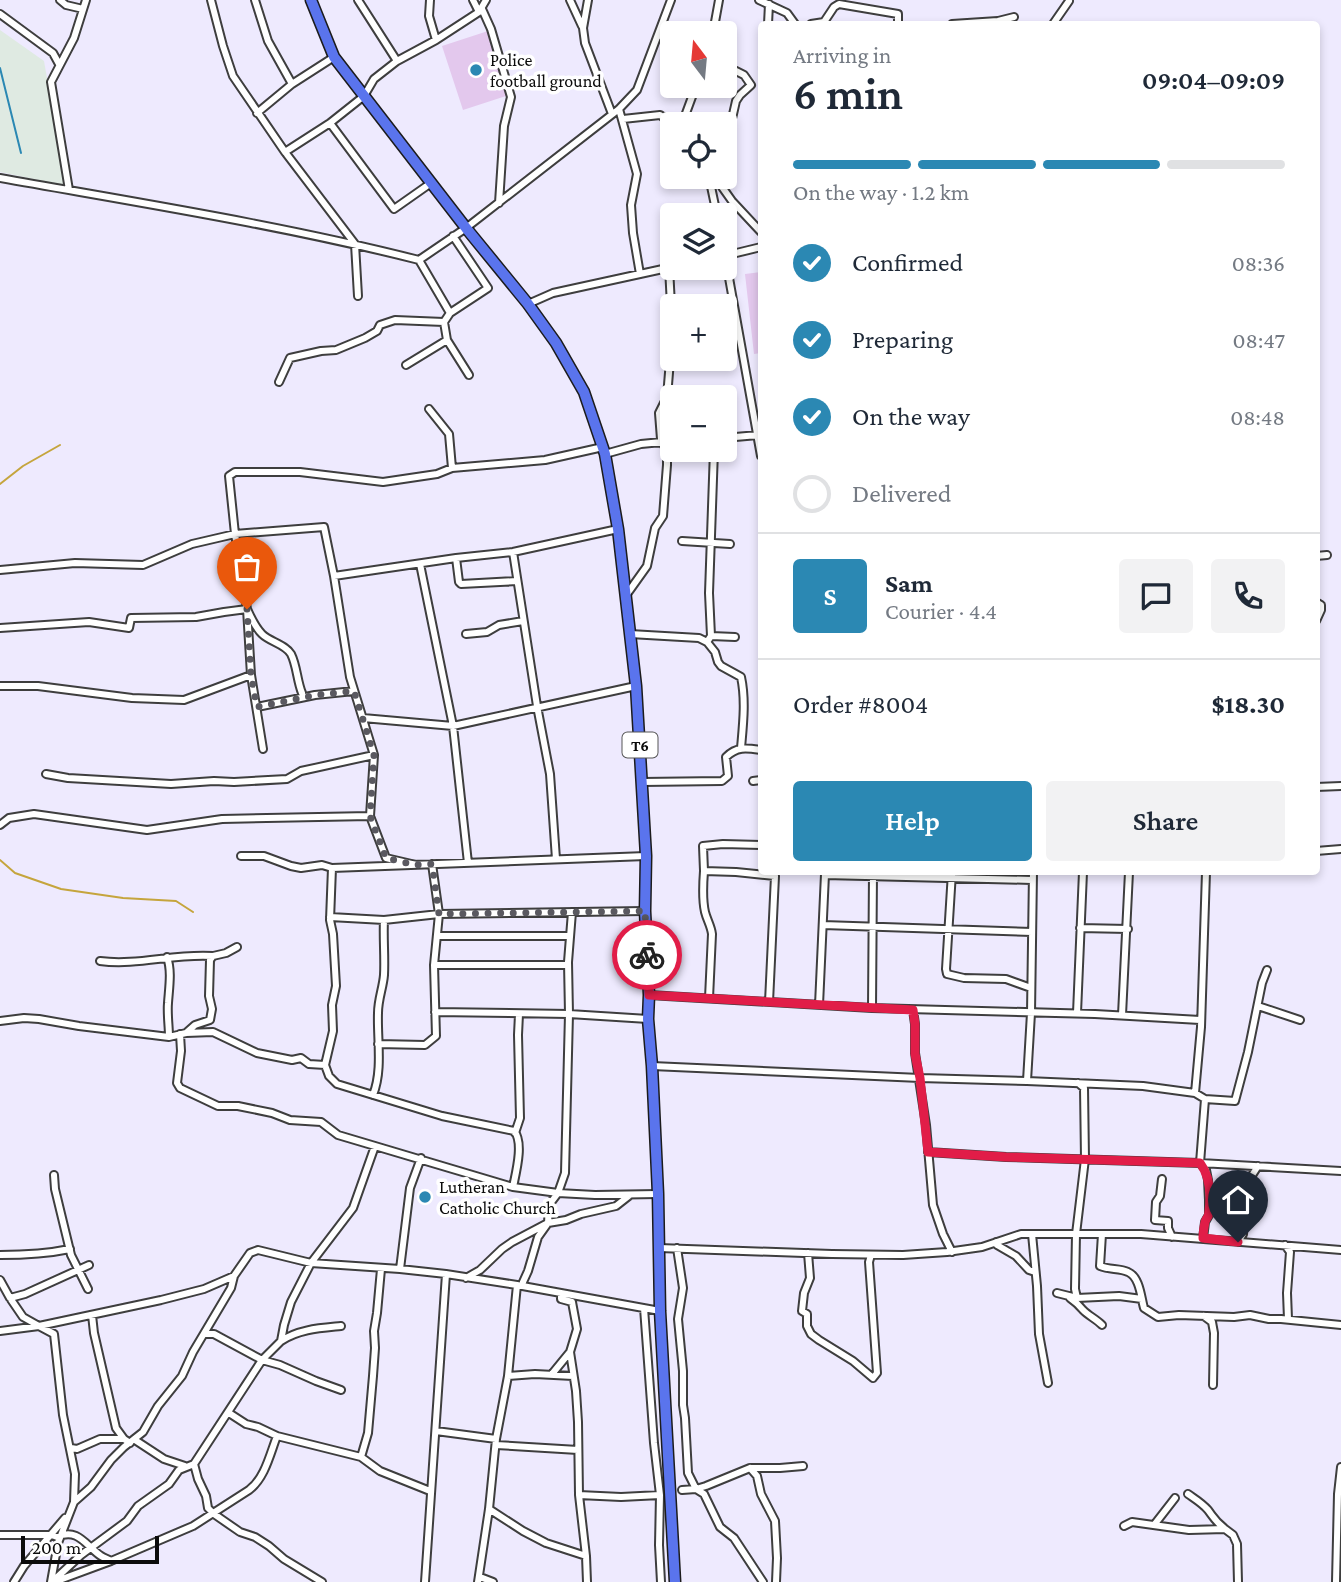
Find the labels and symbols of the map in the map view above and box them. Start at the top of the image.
north arrow [660,21,737,98]
place label: Police football ground [490,50,602,91]
marker: Police football ground [468,62,484,78]
pin [217,537,277,609]
road number: T6 [622,732,658,758]
courier [612,920,682,990]
pin [1208,1170,1268,1242]
place label: Lutheran Catholic Church [439,1177,556,1218]
marker: Lutheran Catholic Church [417,1189,433,1205]
scale bar [21,1533,159,1565]

